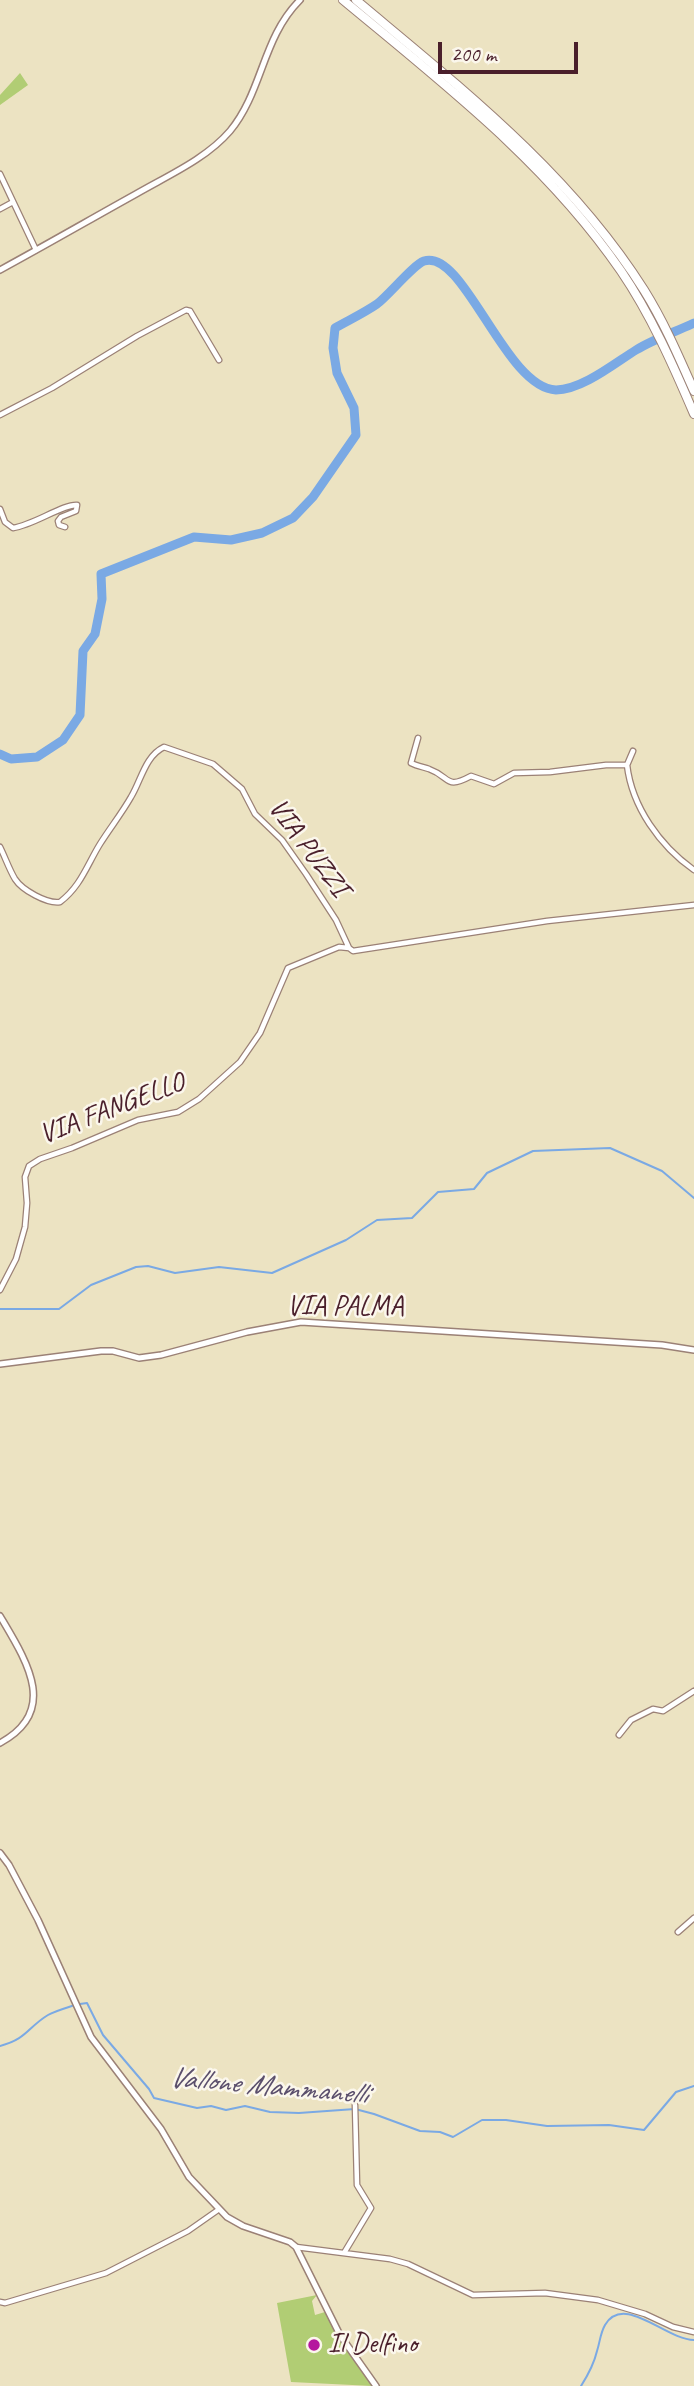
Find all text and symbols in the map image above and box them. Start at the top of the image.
scale bar [442,28,582,72]
text: 200 m [451,41,496,67]
street label: VIA PUZZI [260,792,356,904]
street label: VIA FANGELLO [35,1066,189,1152]
street label: VIA PALMA [287,1290,403,1324]
water label: Vallone Mammanelli [168,2060,368,2114]
place label: Il Delfino [328,2328,417,2362]
marker: Il Delfino [306,2337,322,2353]

